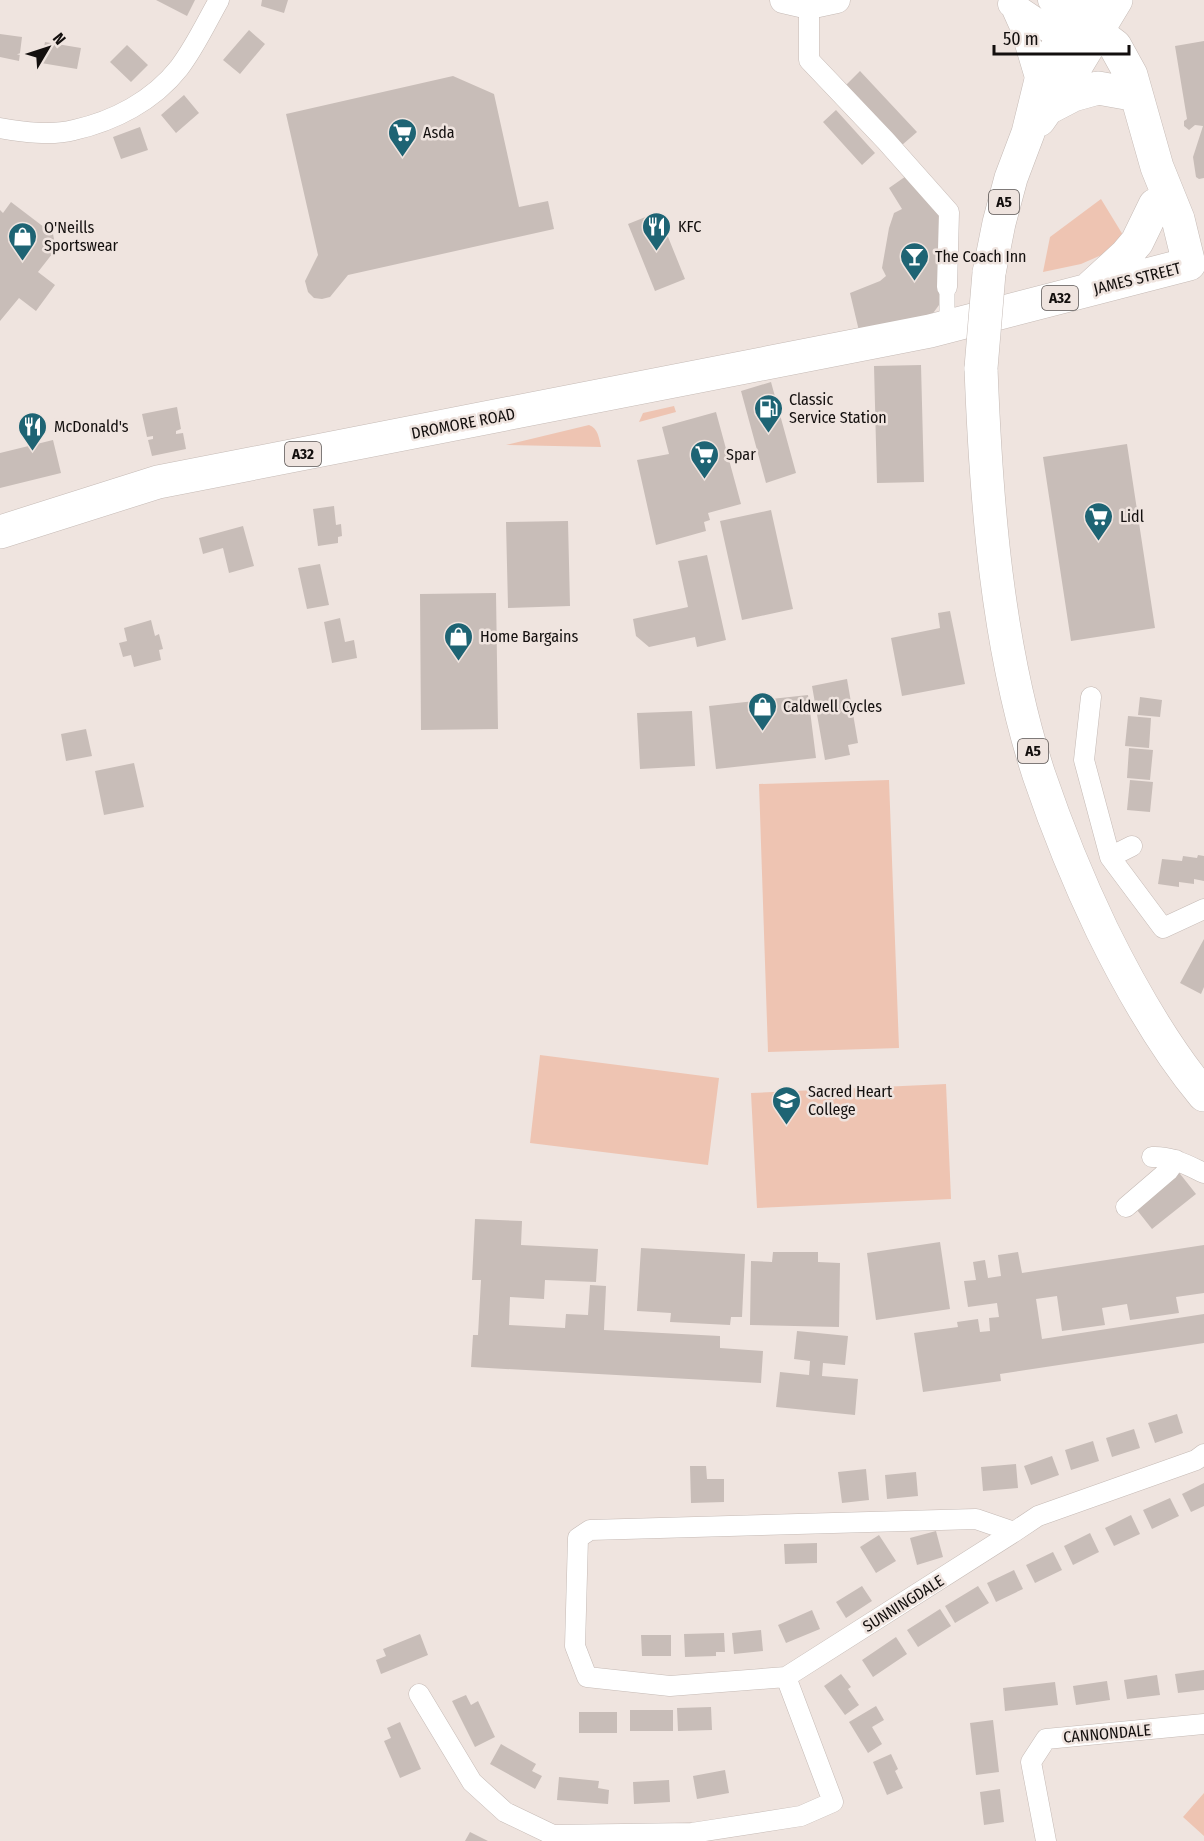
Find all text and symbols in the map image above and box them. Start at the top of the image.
north arrow [18,18,78,78]
scale bar [994,18,1129,56]
text: 50 m [1003,28,1039,50]
text: N [49,29,70,49]
supermarket icon: Asda [386,116,418,158]
place label: Asda [423,123,455,142]
road number: A5 [989,190,1019,214]
restaurant icon: KFC [641,210,673,252]
place label: KFC [678,217,701,236]
place label: O'Neills Sportswear [44,218,118,255]
shop icon: O'Neills Sportswear [7,220,39,262]
bar icon: The Coach Inn [898,240,930,282]
place label: The Coach Inn [935,247,1027,266]
street label: JAMES STREET [1091,258,1183,299]
road number: A32 [1042,286,1078,310]
place label: Classic Service Station [789,390,887,427]
fuel station icon: Classic Service Station [752,392,784,434]
street label: DROMORE ROAD [410,404,517,443]
restaurant icon: McDonald's [17,410,49,452]
place label: McDonald's [54,417,129,436]
supermarket icon: Spar [689,438,721,480]
road number: A32 [285,442,321,466]
place label: Spar [726,445,756,464]
supermarket icon: Lidl [1083,500,1115,542]
place label: Lidl [1120,507,1144,526]
shop icon: Home Bargains [443,620,475,662]
place label: Home Bargains [480,627,579,646]
shop icon: Caldwell Cycles [746,690,778,732]
place label: Caldwell Cycles [783,697,882,716]
road number: A5 [1018,739,1048,763]
place label: Sacred Heart College [808,1082,893,1119]
school or university icon: Sacred Heart College [771,1084,803,1126]
street label: SUNNINGDALE [859,1571,947,1636]
street label: CANNONDALE [1062,1720,1152,1747]

